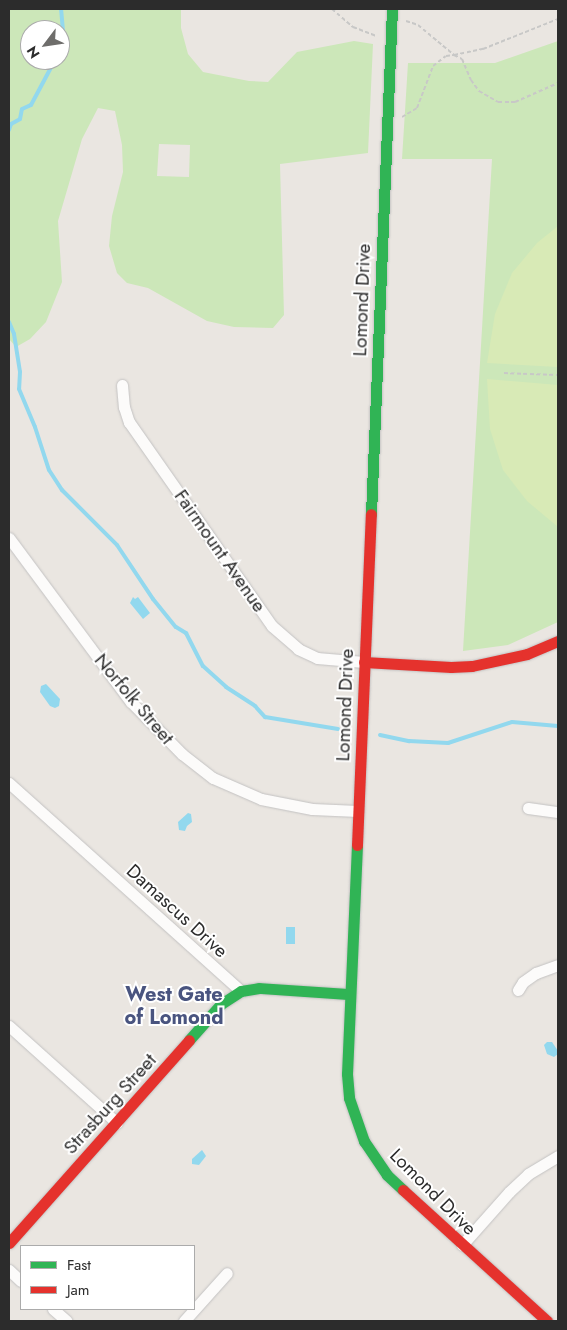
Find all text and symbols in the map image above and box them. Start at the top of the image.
north arrow [20,20,70,70]
text: N [22,42,44,62]
street label: Lomond Drive [349,243,375,357]
street label: Fairmount Avenue [169,485,271,617]
street label: Lomond Drive [332,648,358,762]
street label: Norfolk Street [90,649,178,749]
street label: Damascus Drive [122,860,232,962]
district label: West Gate of Lomond [124,983,224,1030]
street label: Strasburg Street [59,1049,161,1159]
street label: Lomond Drive [385,1144,481,1240]
legend [20,1245,195,1310]
text: Fast [67,1254,91,1276]
text: Jam [67,1279,90,1301]

